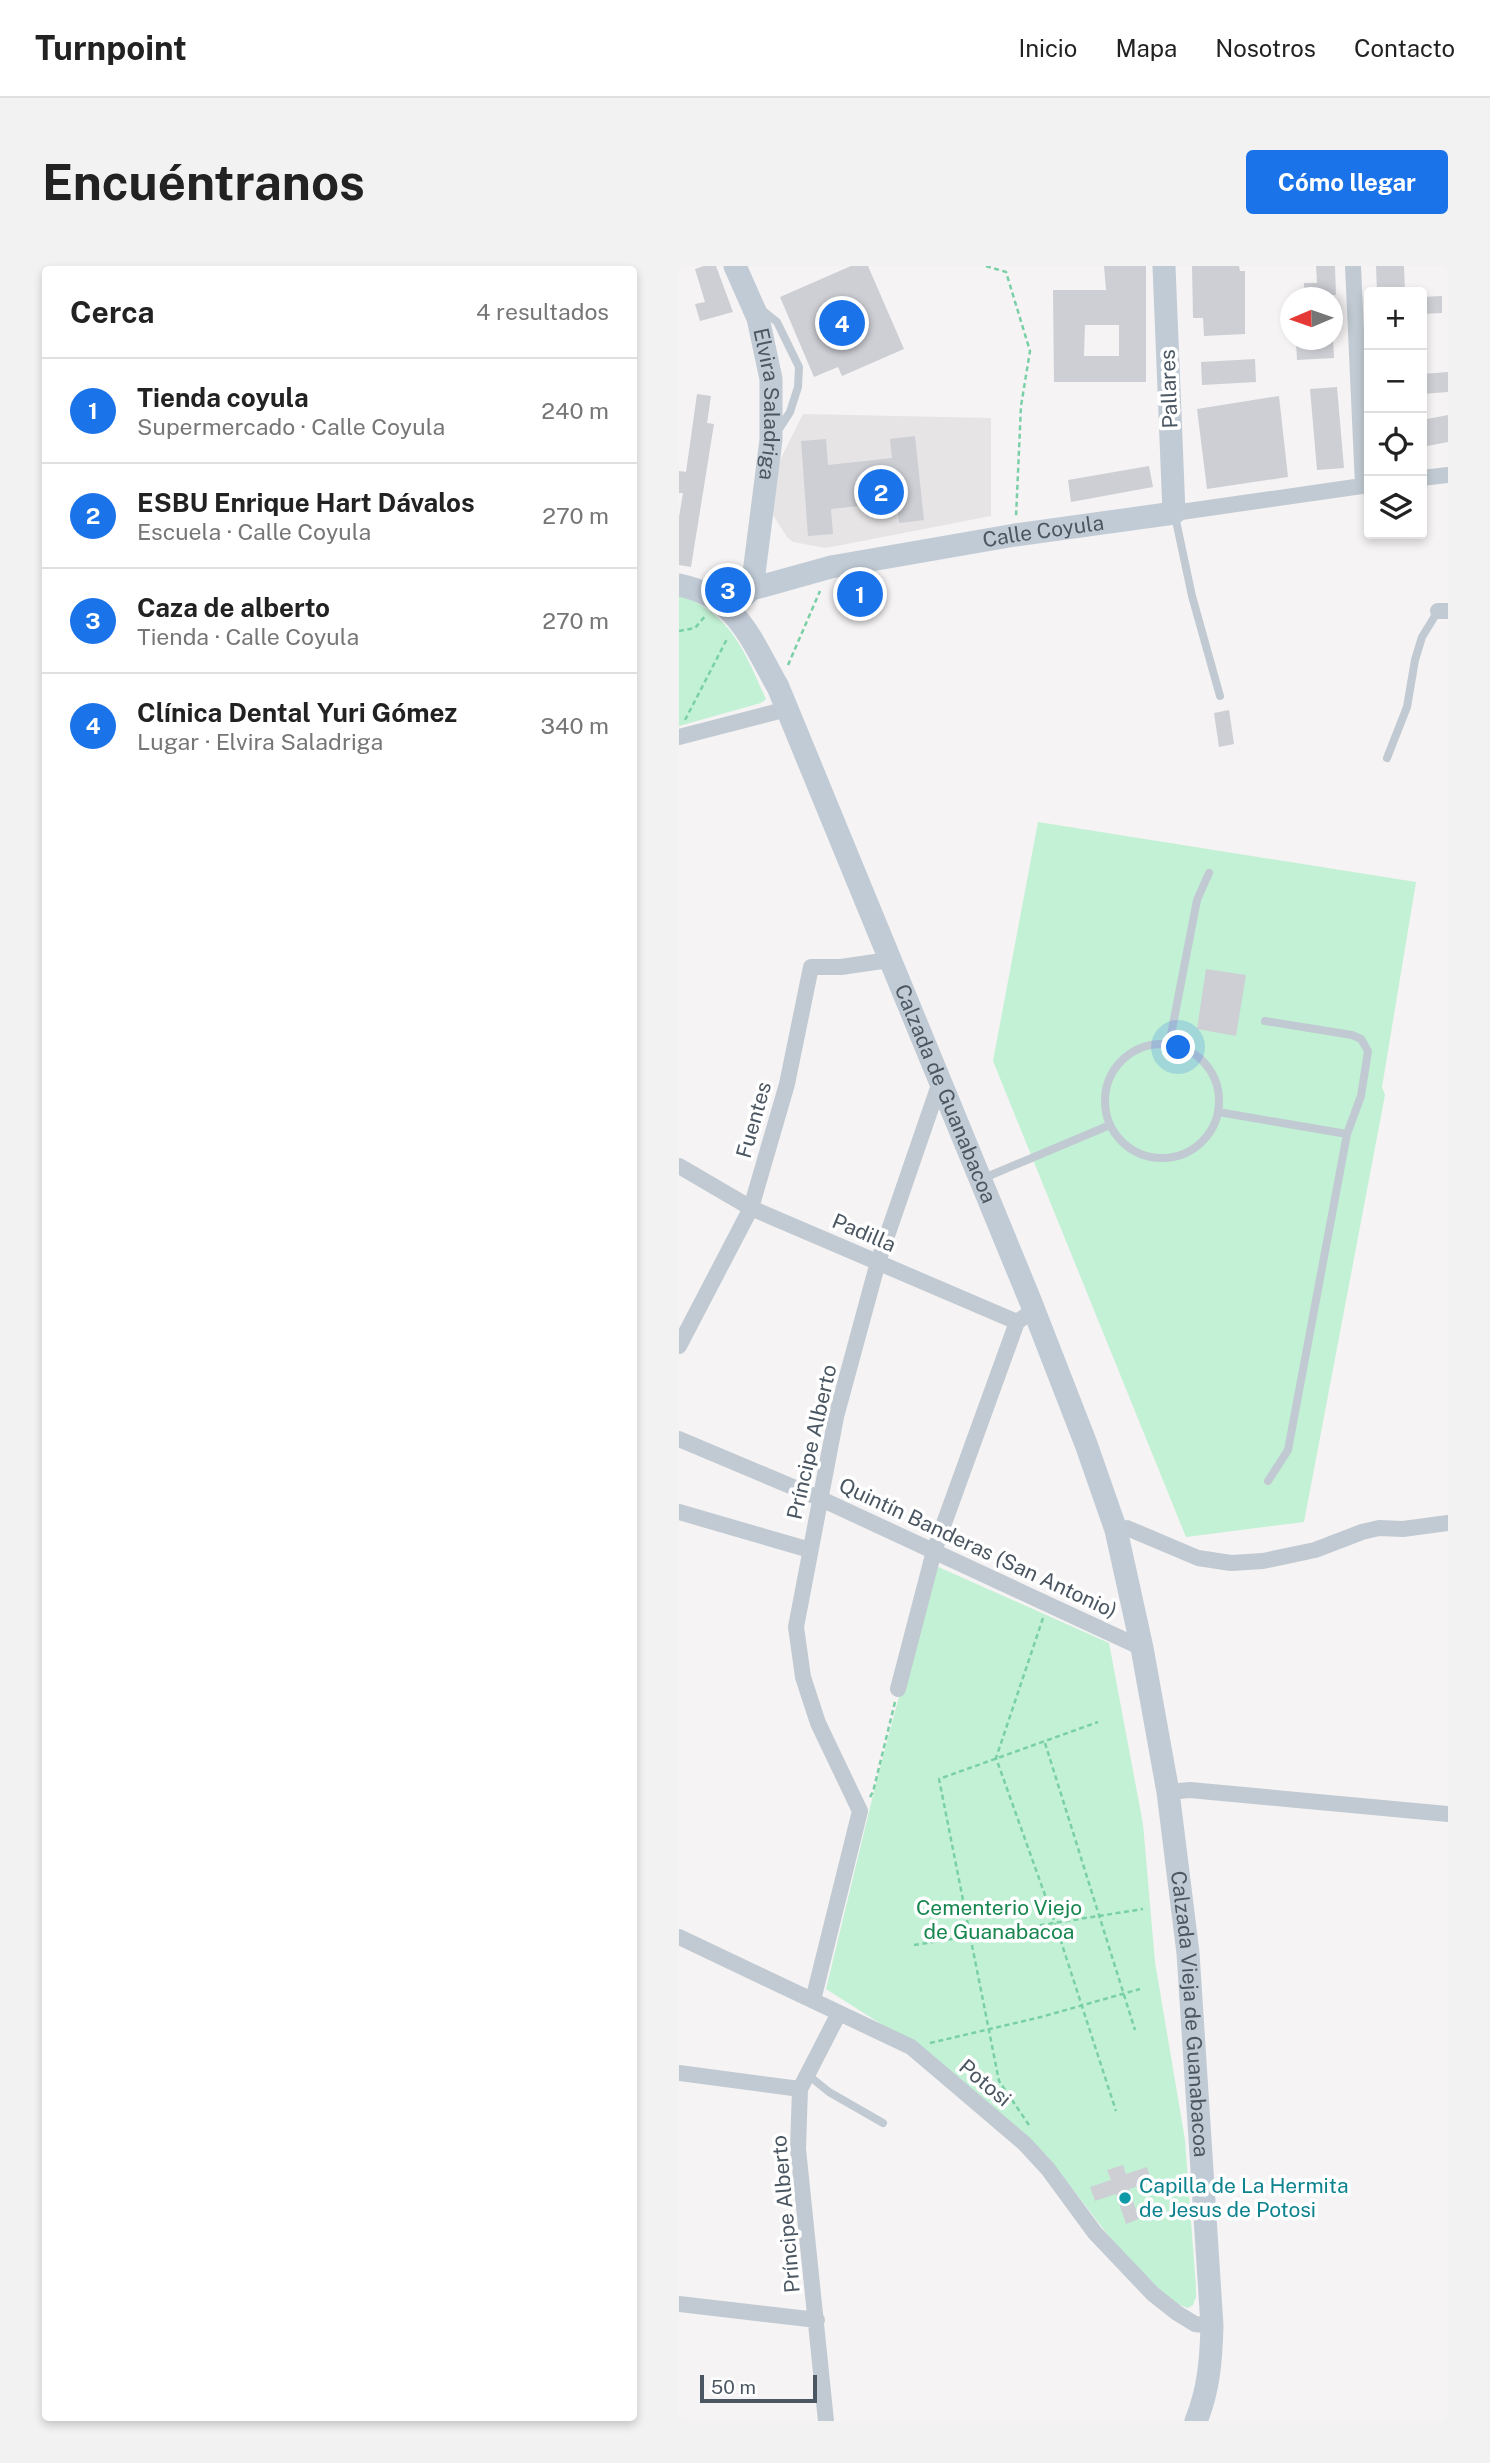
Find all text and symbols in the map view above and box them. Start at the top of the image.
text: Turnpoint [35,29,187,67]
text: Inicio [1018,34,1077,62]
text: Mapa [1115,34,1177,62]
text: Nosotros [1215,34,1316,62]
text: Contacto [1354,34,1455,62]
button: Cómo llegar [1246,150,1448,214]
text: Encuéntranos [42,153,365,211]
north arrow [1280,287,1343,350]
map controls [1364,287,1427,539]
button: + [1364,287,1427,350]
text: Cerca [70,294,155,330]
pin: 4 [819,297,865,349]
text: 4 resultados [476,298,609,325]
street label: Elvira Saladriga [748,326,784,482]
street label: Pallares [1155,349,1182,429]
button: − [1364,350,1427,413]
text: Tienda coyula [137,382,309,413]
text: 1 [88,397,98,424]
text: 240 m [541,397,609,424]
text: Supermercado · Calle Coyula [137,413,445,440]
button: locate [1364,413,1427,476]
pin: 2 [858,466,904,518]
button: layers [1364,476,1427,539]
text: ESBU Enrique Hart Dávalos [137,487,475,518]
text: 2 [86,502,100,529]
text: 270 m [542,502,609,529]
street label: Calle Coyula [980,510,1105,552]
text: Escuela · Calle Coyula [137,518,371,545]
pin: 3 [705,564,751,616]
pin: 1 [837,568,883,620]
text: Caza de alberto [137,592,330,623]
text: 3 [85,607,101,634]
text: 270 m [542,607,609,634]
text: Tienda · Calle Coyula [137,623,359,650]
text: Clínica Dental Yuri Gómez [137,697,457,728]
text: 4 [85,712,101,739]
text: 340 m [541,712,609,739]
text: Lugar · Elvira Saladriga [137,728,383,755]
street label: Calzada de Guanabacoa [890,980,1002,1207]
your location [1161,1030,1195,1064]
street label: Fuentes [731,1079,776,1161]
street label: Padilla [829,1208,900,1257]
street label: Príncipe Alberto [782,1362,841,1522]
street label: Quintín Banderas (San Antonio) [835,1472,1121,1623]
street label: Calzada Vieja de Guanabacoa [1166,1869,1214,2158]
park label: Cementerio Viejo de Guanabacoa [916,1895,1082,1944]
street label: Potosi [954,2054,1016,2112]
street label: Príncipe Alberto [766,2134,805,2294]
place label: Capilla de La Hermita de Jesus de Potosi [1139,2173,1349,2222]
marker: Capilla de La Hermita de Jesus de Potosi [1117,2190,1133,2206]
scale bar [700,2372,817,2404]
text: 50 m [711,2376,756,2398]

